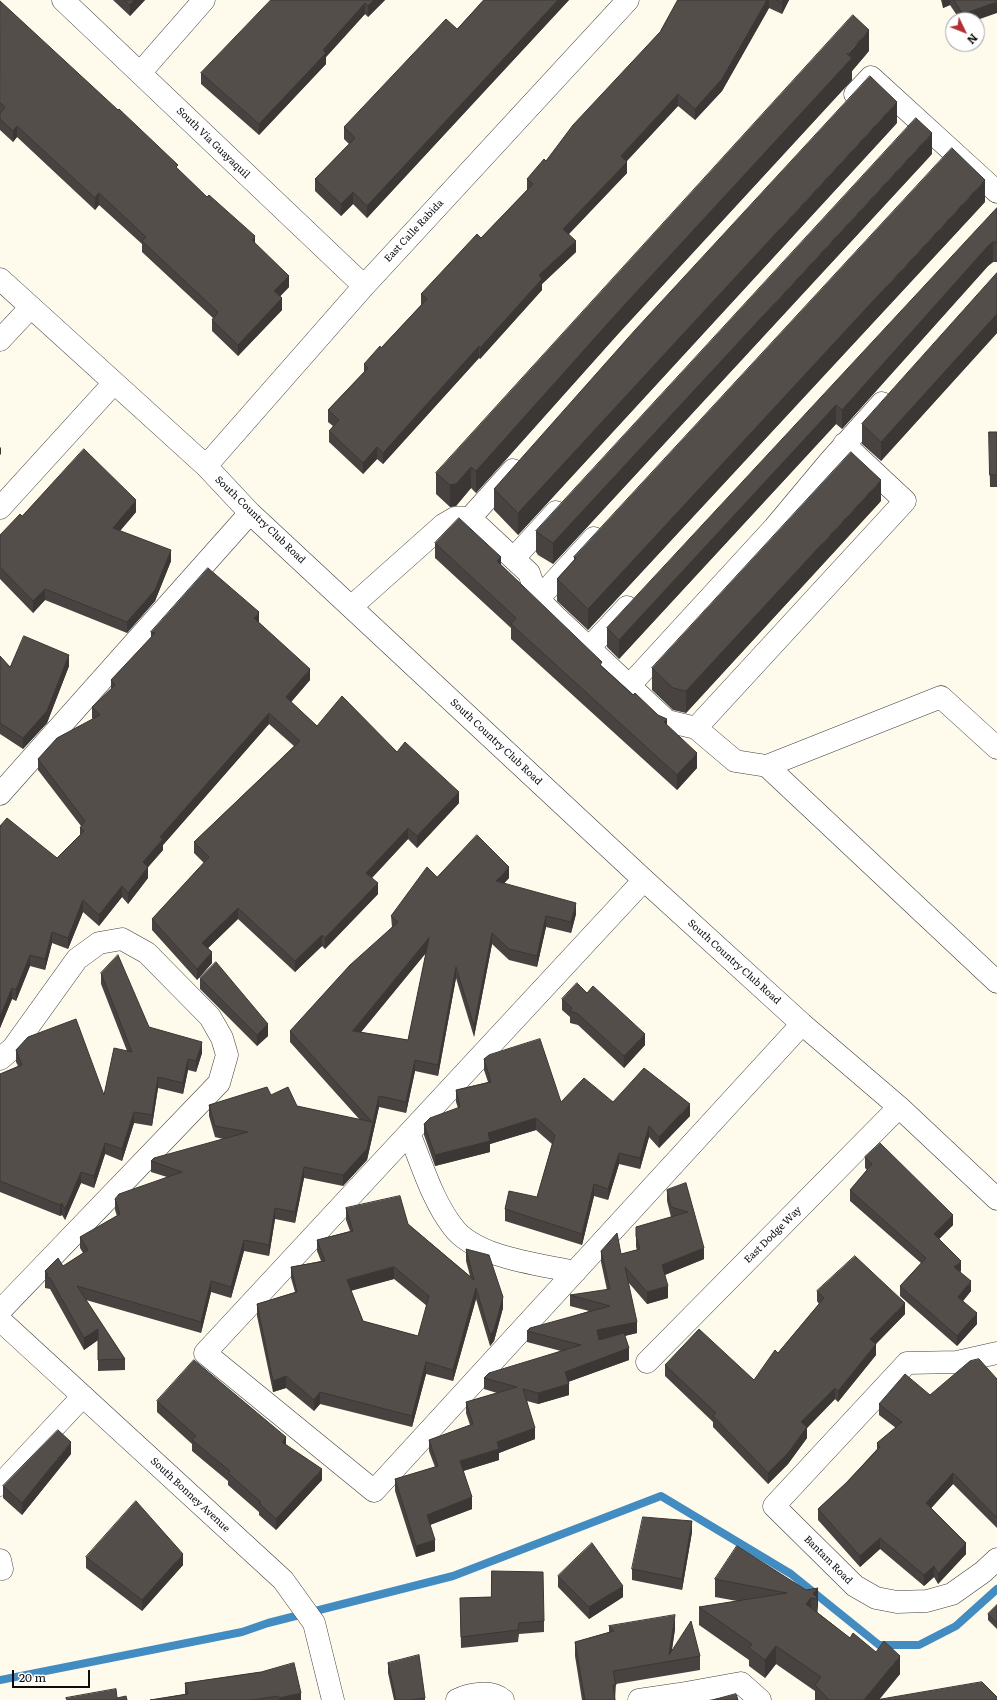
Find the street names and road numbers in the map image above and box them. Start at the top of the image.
street label: South Via Guayaquil [174,105,252,181]
street label: East Calle Rabida [382,197,446,265]
street label: South Country Club Road [212,474,308,566]
street label: South Country Club Road [448,696,544,788]
street label: South Country Club Road [685,917,783,1007]
street label: East Dodge Way [742,1204,804,1266]
street label: South Bonney Avenue [148,1455,232,1535]
street label: Bantam Road [801,1533,855,1587]

